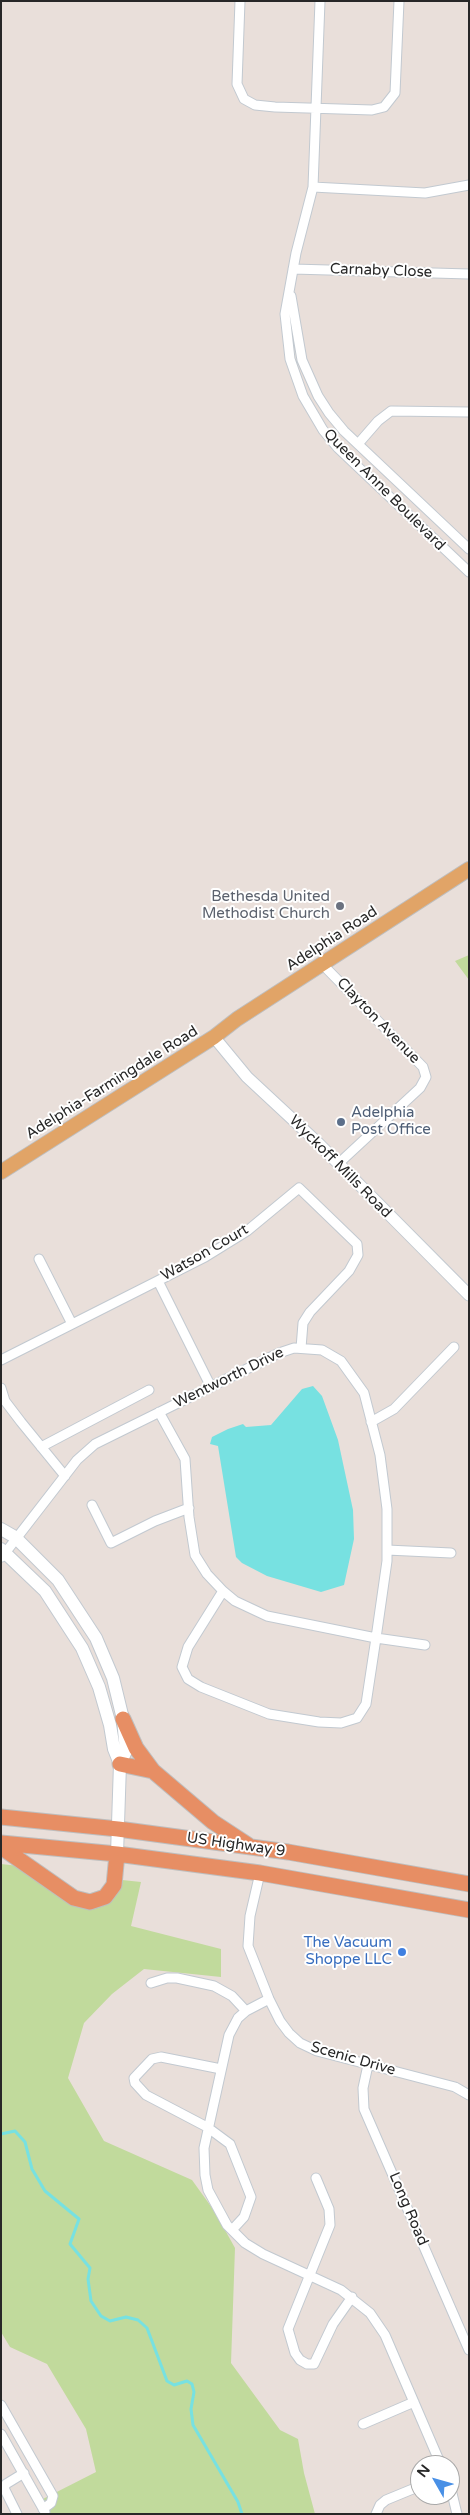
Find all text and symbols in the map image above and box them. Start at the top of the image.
street label: Carnaby Close [329,260,433,282]
street label: Queen Anne Boulevard [319,425,449,555]
place label: Bethesda United Methodist Church [202,888,330,923]
marker: Bethesda United Methodist Church [334,900,346,912]
street label: Adelphia Road [283,903,381,975]
street label: Clayton Avenue [333,974,423,1068]
street label: Adelphia-Farmingdale Road [23,1022,201,1144]
place label: Adelphia Post Office [351,1104,431,1139]
street label: Wyckoff Mills Road [285,1112,395,1222]
marker: Adelphia Post Office [335,1116,347,1128]
street label: Watson Court [158,1221,252,1285]
street label: Wentworth Drive [171,1344,287,1412]
street label: US Highway 9 [186,1829,286,1861]
place label: The Vacuum Shoppe LLC [303,1934,392,1969]
marker: The Vacuum Shoppe LLC [396,1946,408,1958]
street label: Scenic Drive [309,2038,397,2080]
street label: Long Road [384,2170,432,2248]
north arrow [410,2455,460,2505]
text: N [413,2461,434,2481]

